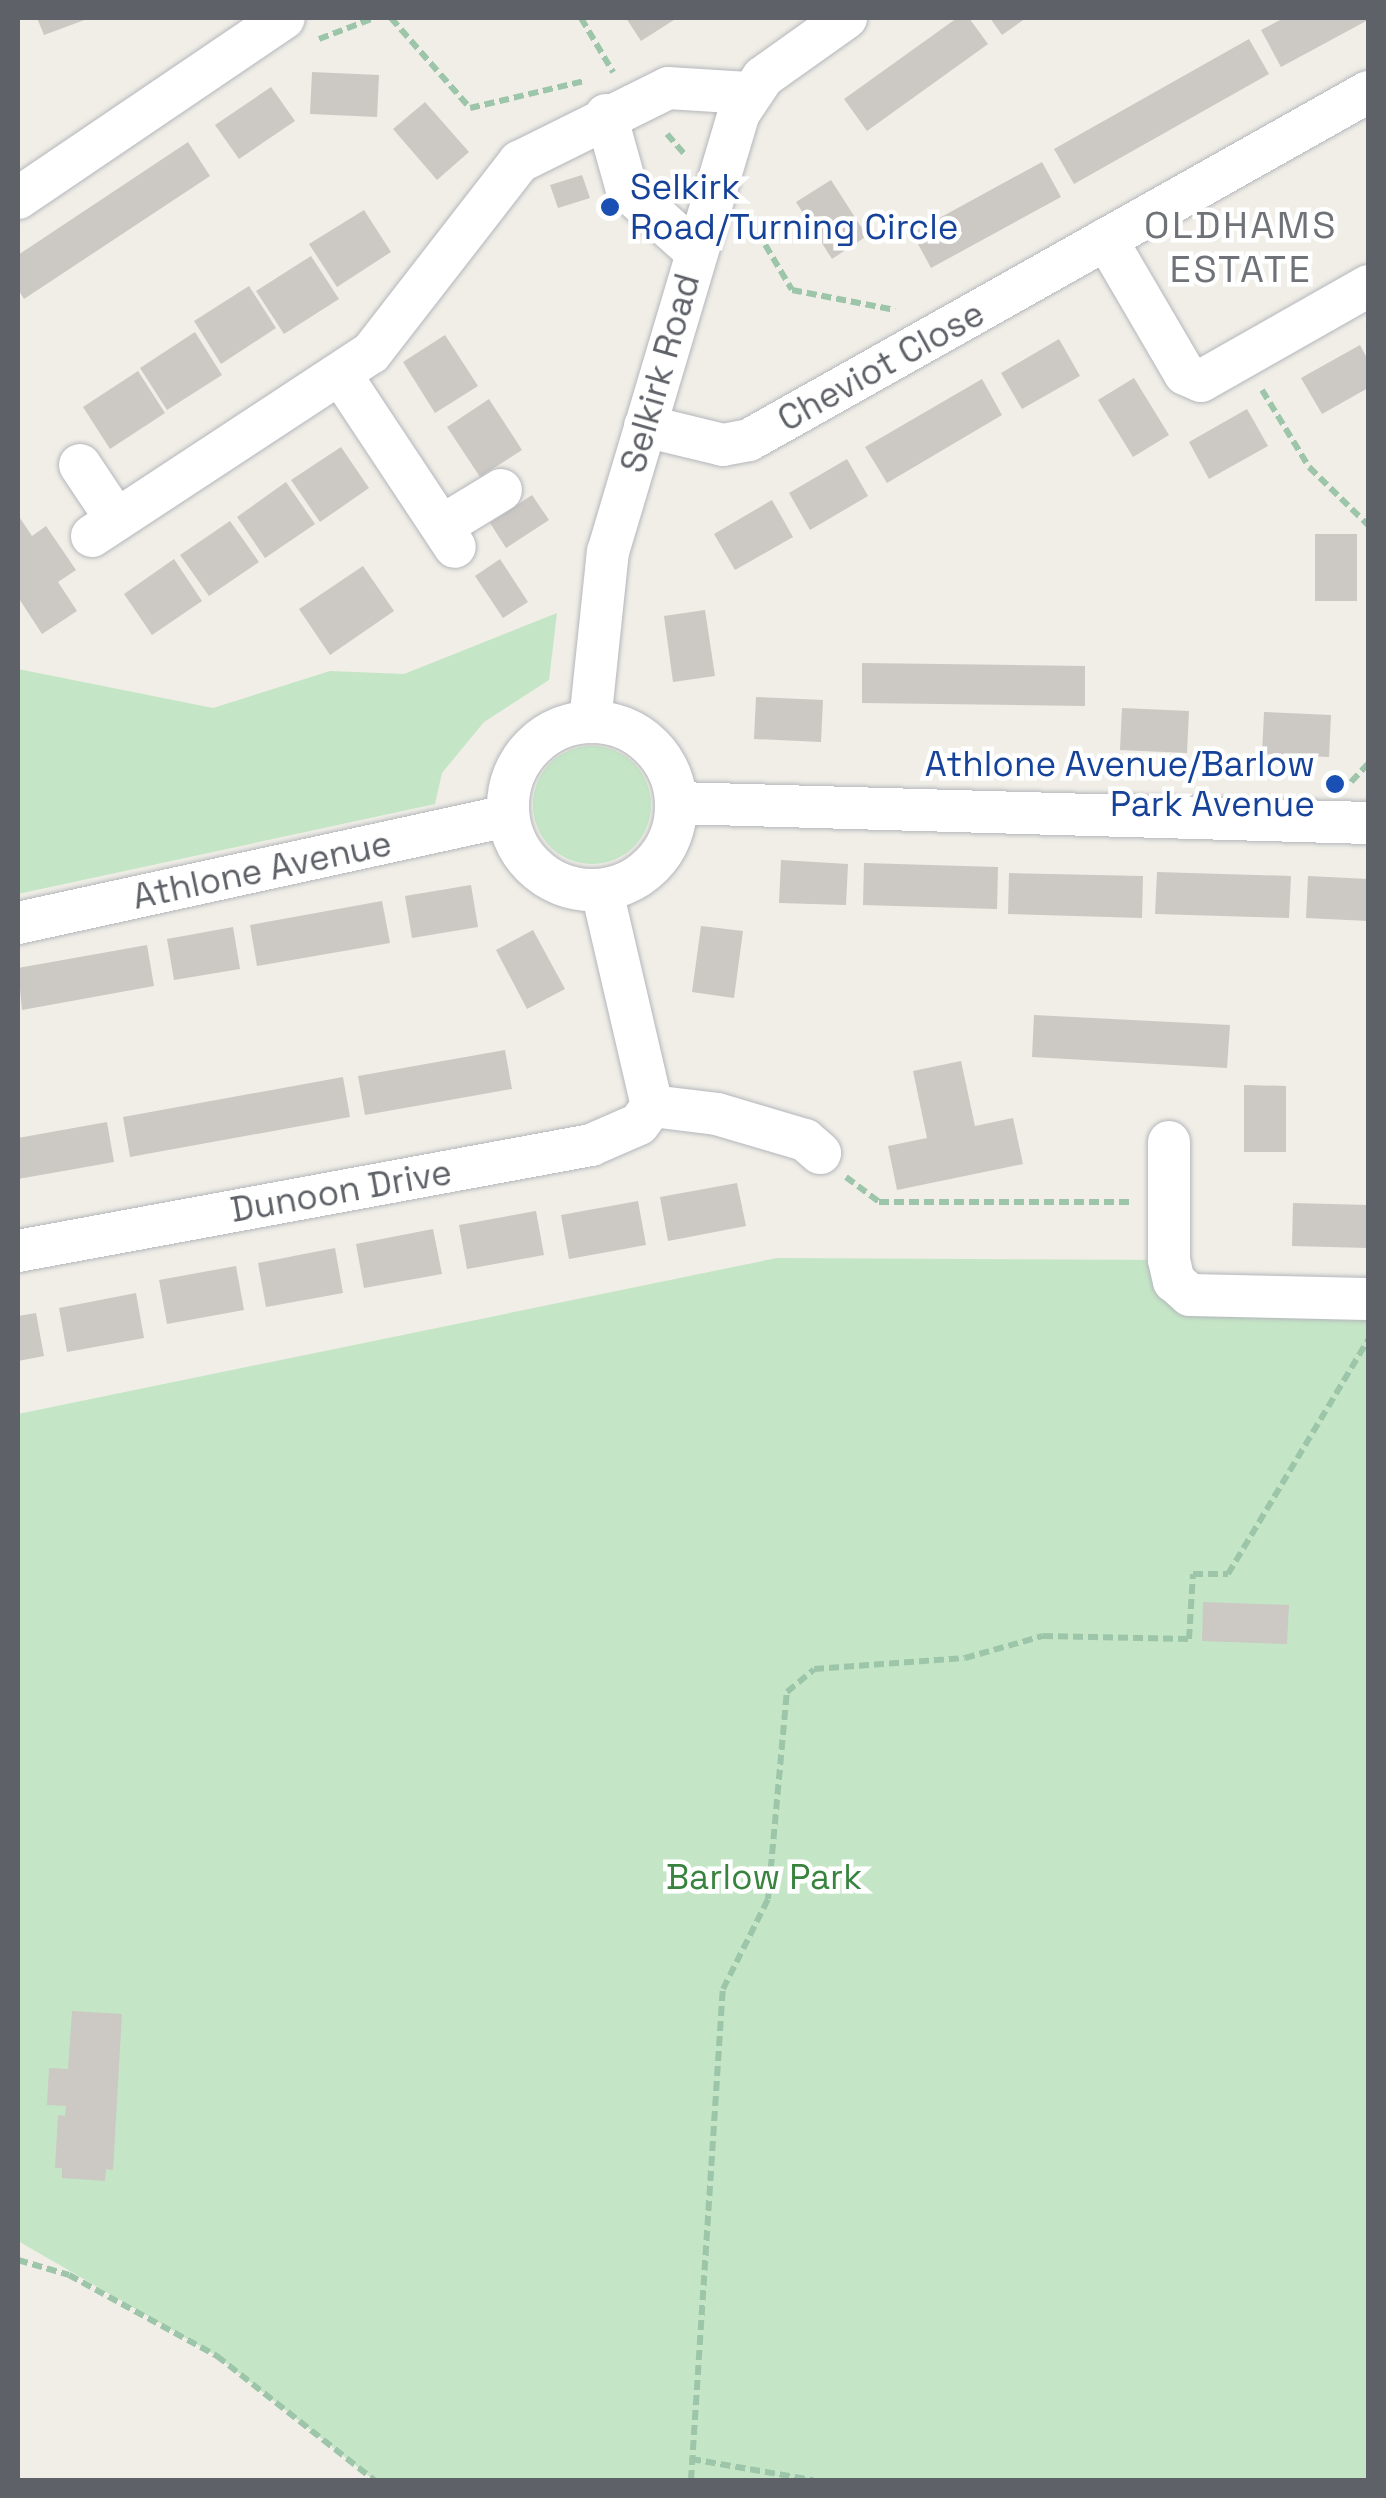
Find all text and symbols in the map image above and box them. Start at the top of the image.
place label: Selkirk Road/Turning Circle [630,166,958,248]
marker: Selkirk Road/Turning Circle [599,196,621,218]
district label: OLDHAMS ESTATE [1144,203,1338,292]
street label: Selkirk Road [612,269,708,477]
street label: Cheviot Close [771,292,991,440]
place label: Athlone Avenue/Barlow Park Avenue [924,743,1315,825]
marker: Athlone Avenue/Barlow Park Avenue [1324,773,1346,795]
street label: Athlone Avenue [129,822,395,918]
street label: Dunoon Drive [227,1151,455,1231]
park label: Barlow Park [666,1856,862,1898]

